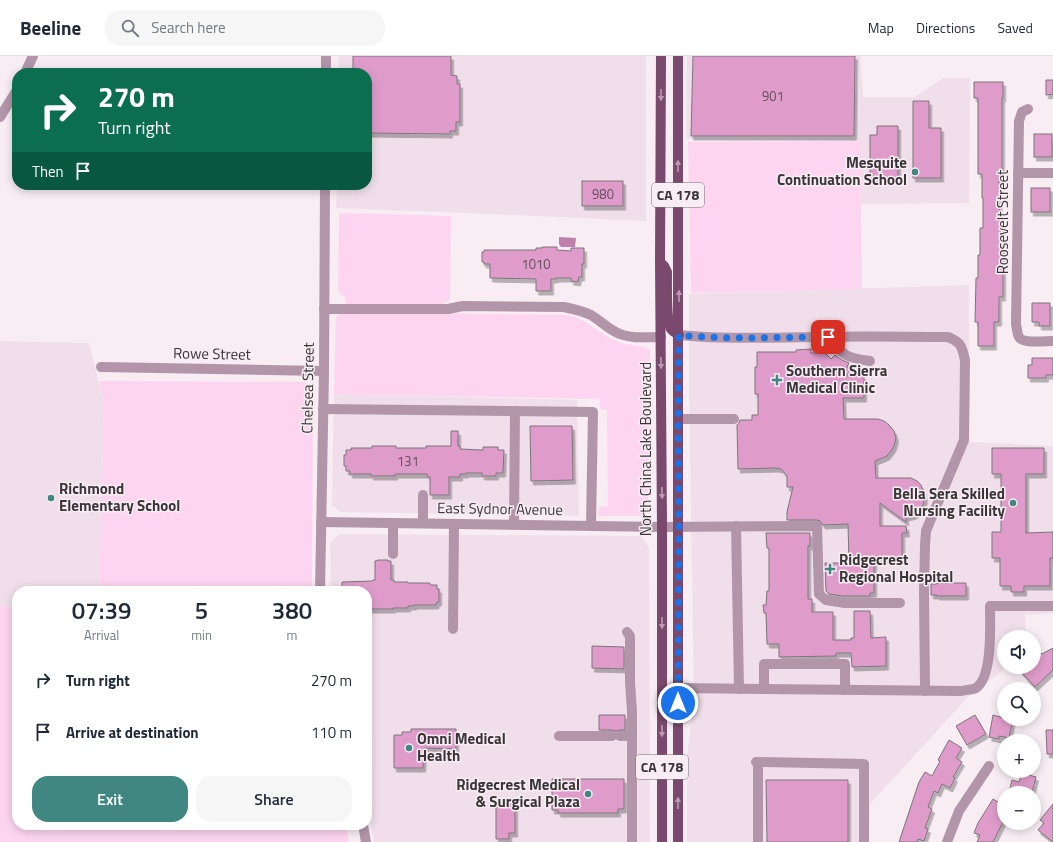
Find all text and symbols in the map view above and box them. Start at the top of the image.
search box [105,10,385,46]
text: Beeline [20,13,81,42]
text: Search here [151,16,226,39]
icon: search [119,17,141,39]
text: Map [868,17,894,38]
text: Directions [916,17,975,38]
text: Saved [997,17,1033,38]
text: 270 m [98,75,175,118]
icon: right [32,84,84,136]
house number: 901 [762,86,784,106]
one-way arrow [658,89,664,102]
text: Turn right [98,114,171,141]
place label: Mesquite Continuation School [777,151,907,191]
one-way arrow [675,159,681,172]
text: Then [32,160,64,183]
icon: arrive [72,160,94,182]
marker: Mesquite Continuation School [910,167,920,177]
street label: Roosevelt Street [991,169,1014,274]
road number: CA 178 [652,183,704,207]
house number: 980 [592,184,614,204]
house number: 1010 [521,254,551,274]
one-way arrow [676,289,682,302]
pin [811,320,845,354]
icon: arrive [817,326,839,348]
street label: Rowe Street [173,341,252,366]
street label: Chelsea Street [295,341,320,434]
one-way arrow [658,357,664,370]
place label: Southern Sierra Medical Clinic [786,359,888,399]
street label: North China Lake Boulevard [634,362,657,536]
marker: Southern Sierra Medical Clinic [771,374,783,386]
house number: 131 [397,451,419,471]
place label: Richmond Elementary School [59,477,180,517]
place label: Bella Sera Skilled Nursing Facility [893,482,1005,522]
one-way arrow [659,487,665,500]
marker: Richmond Elementary School [46,493,56,503]
street label: East Sydnor Avenue [437,496,563,521]
marker: Bella Sera Skilled Nursing Facility [1008,498,1018,508]
place label: Ridgecrest Regional Hospital [839,548,953,588]
marker: Ridgecrest Regional Hospital [824,563,836,575]
text: 07:39 [72,592,131,628]
text: 5 [195,592,208,628]
text: 380 [272,592,312,628]
one-way arrow [659,617,665,630]
text: Arrival [84,625,119,645]
text: min [191,625,212,645]
text: m [287,625,297,645]
map controls [997,630,1041,830]
button: sound [997,630,1041,674]
icon: right [32,669,54,691]
text: Turn right [66,669,130,692]
text: 270 m [311,669,352,692]
position arrow [657,682,699,724]
button: search [997,682,1041,726]
icon: arrive [32,721,54,743]
text: Arrive at destination [66,721,199,744]
text: 110 m [311,721,352,744]
one-way arrow [659,725,665,738]
place label: Omni Medical Health [417,727,506,767]
button: + [997,734,1041,778]
marker: Omni Medical Health [404,743,414,753]
road number: CA 178 [636,755,688,779]
place label: Ridgecrest Medical & Surgical Plaza [456,773,580,813]
button: Exit [32,776,188,822]
button: Share [196,776,352,822]
button: − [997,786,1041,830]
marker: Ridgecrest Medical & Surgical Plaza [583,789,593,799]
one-way arrow [675,796,681,809]

